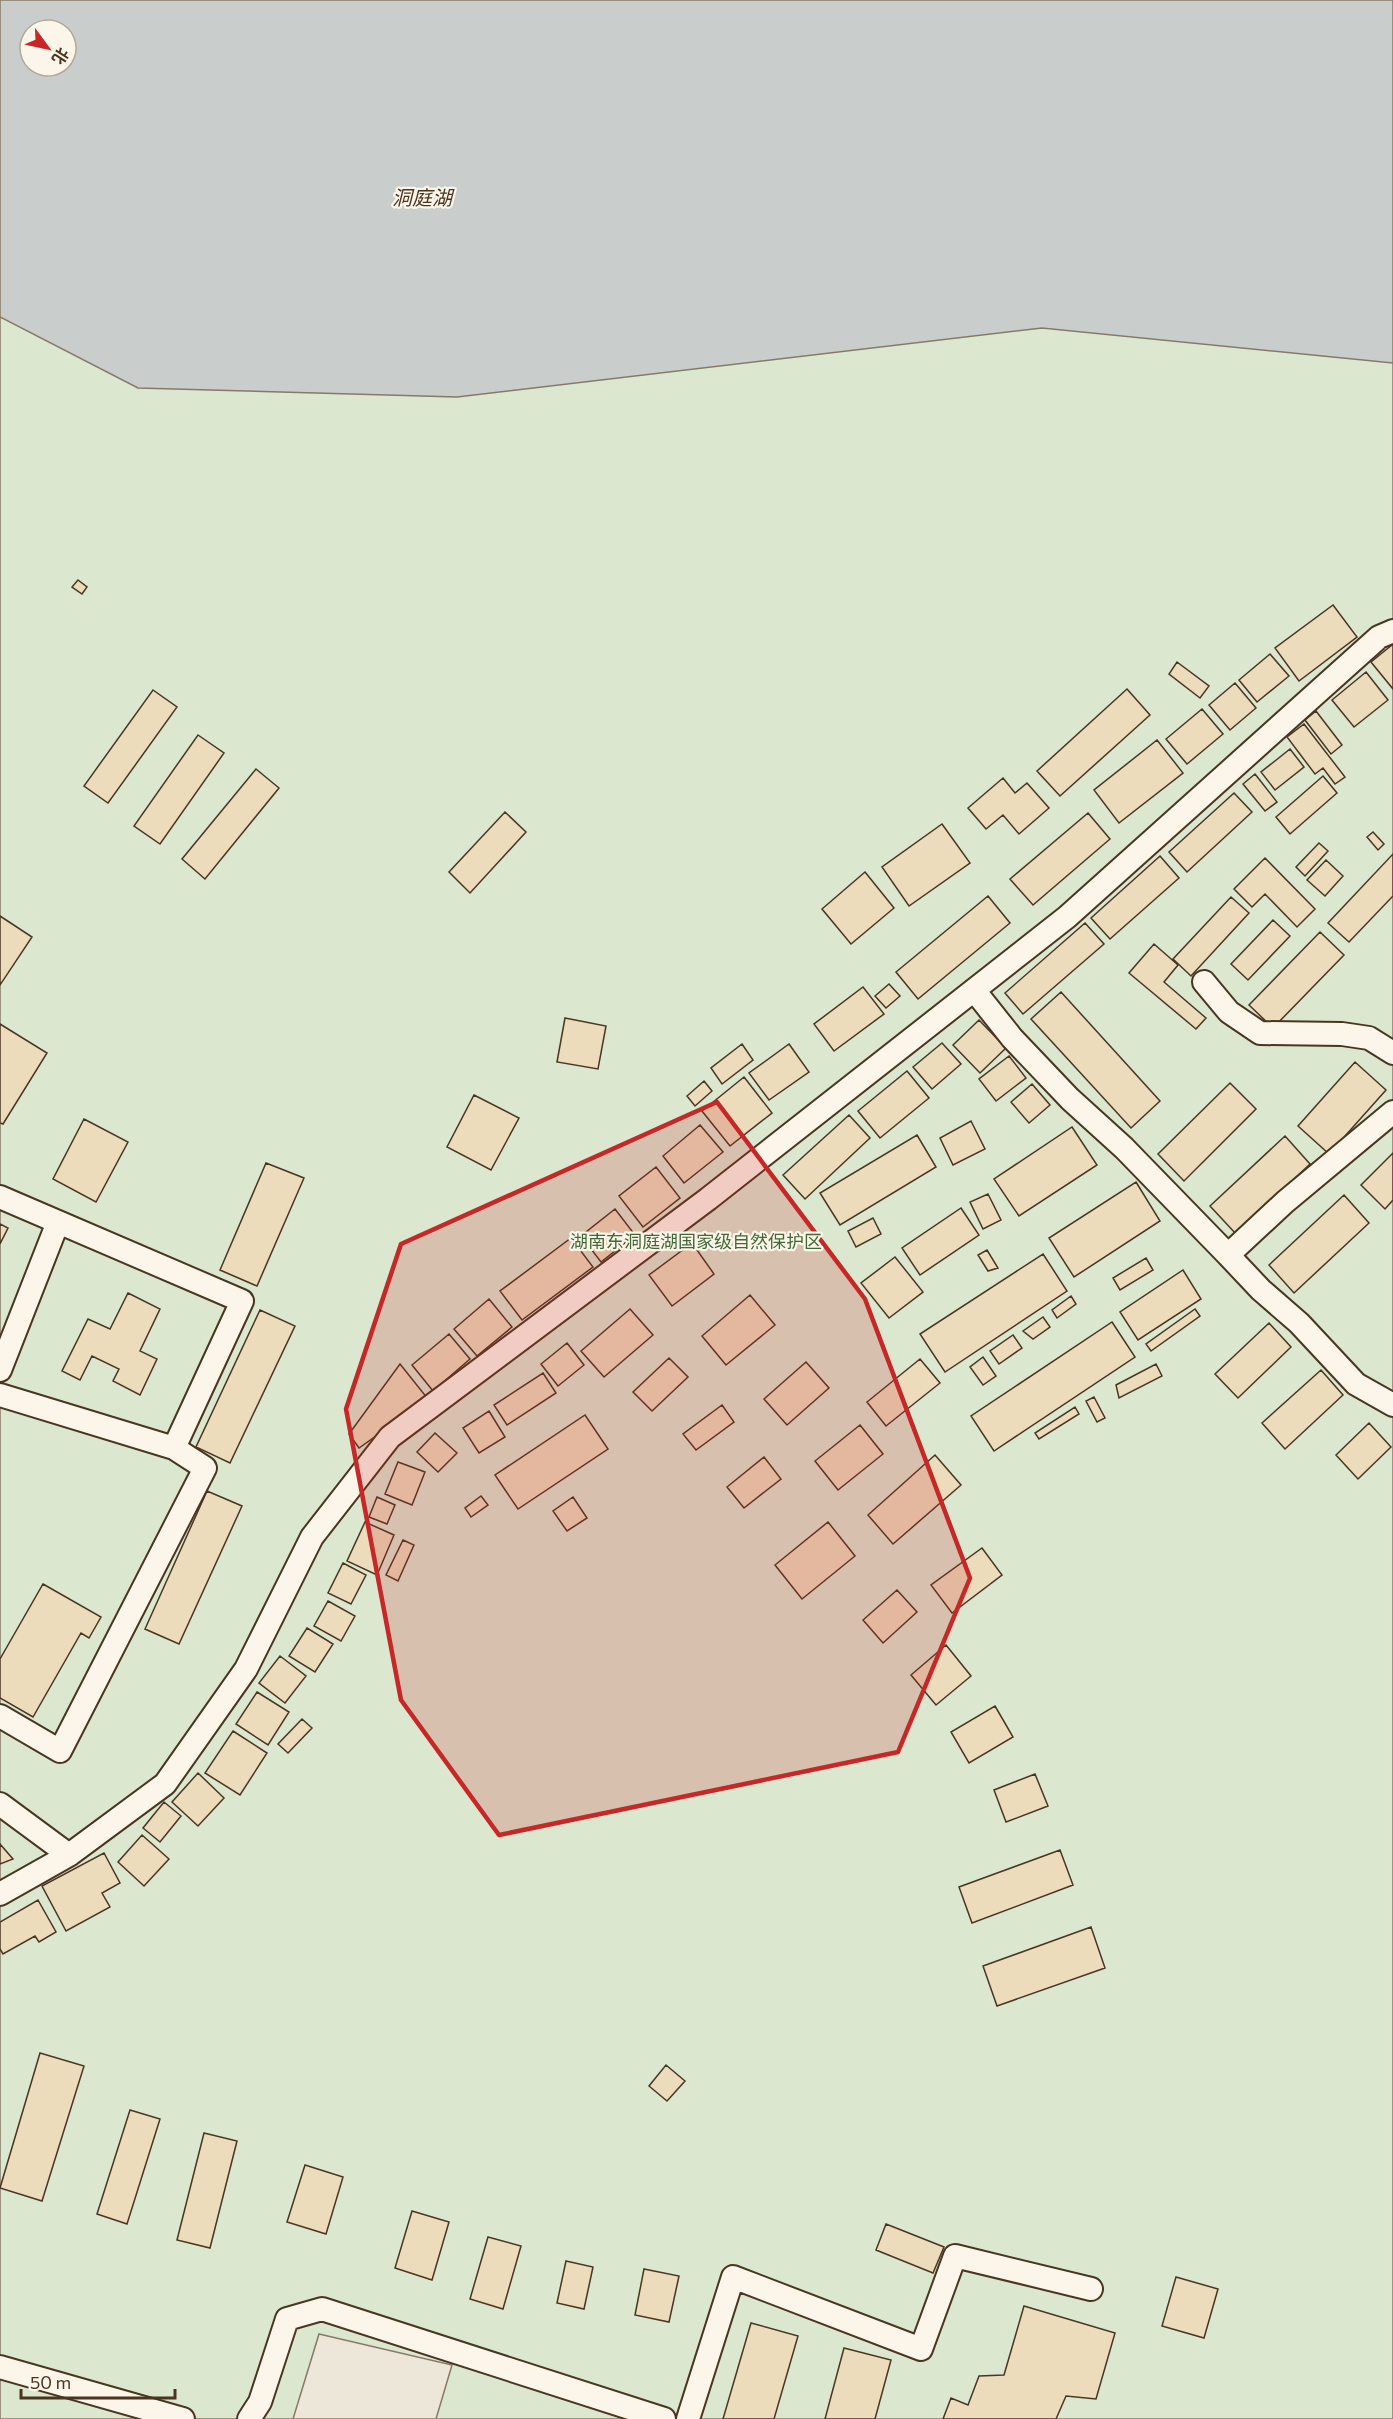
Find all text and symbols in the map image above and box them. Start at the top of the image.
north arrow [18,18,78,78]
text: 北 [49,45,73,68]
water label: 洞庭湖 [392,185,455,209]
park label: 湖南东洞庭湖国家级自然保护区 [570,1230,822,1252]
scale bar [21,2362,176,2400]
text: 50 m [30,2371,71,2393]

